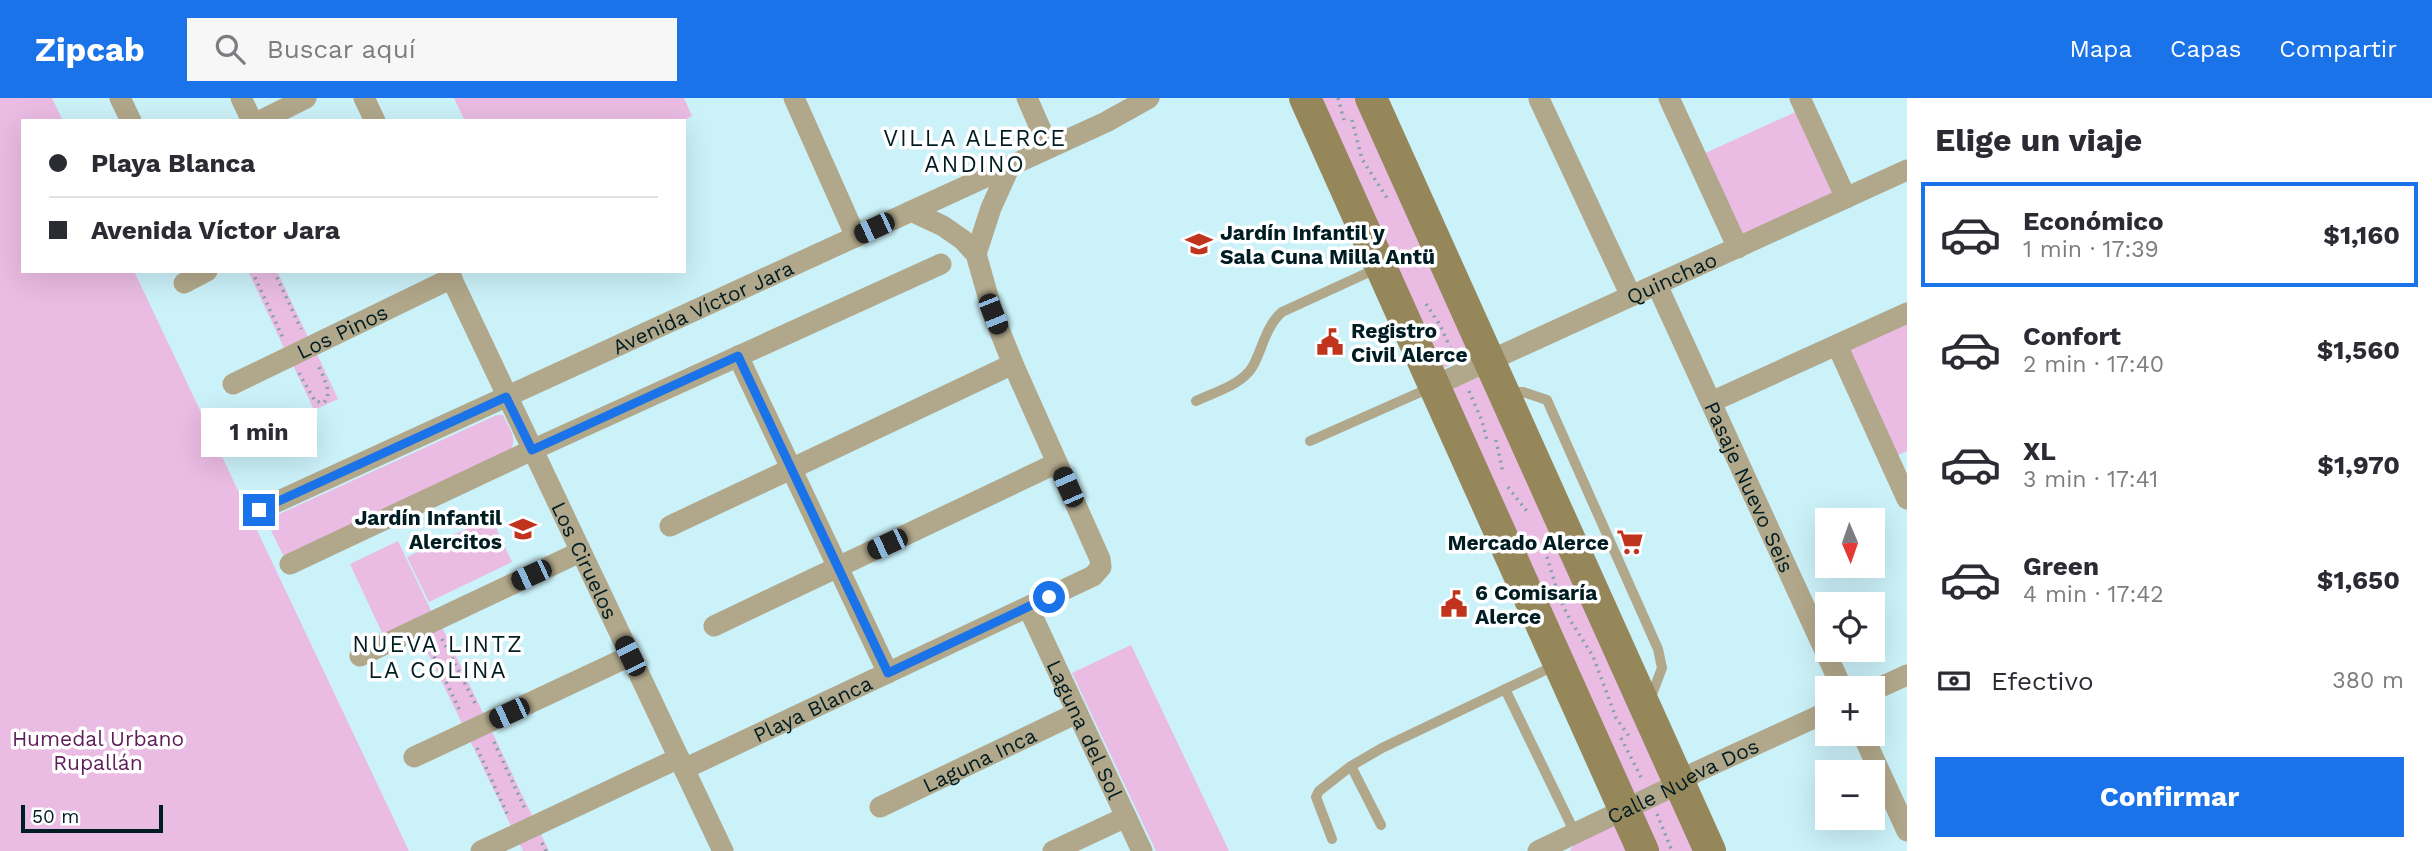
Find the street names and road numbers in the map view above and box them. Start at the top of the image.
street label: Quinchao [1622,246,1721,309]
street label: Avenida Víctor Jara [608,254,797,359]
street label: Los Pinos [292,299,392,364]
street label: Pasaje Nuevo Seis [1700,397,1800,576]
street label: Los Ciruelos [547,497,624,623]
street label: Laguna del Sol [1042,656,1129,803]
street label: Playa Blanca [749,670,876,747]
street label: Laguna Inca [918,722,1040,797]
street label: Calle Nueva Dos [1603,733,1763,829]

